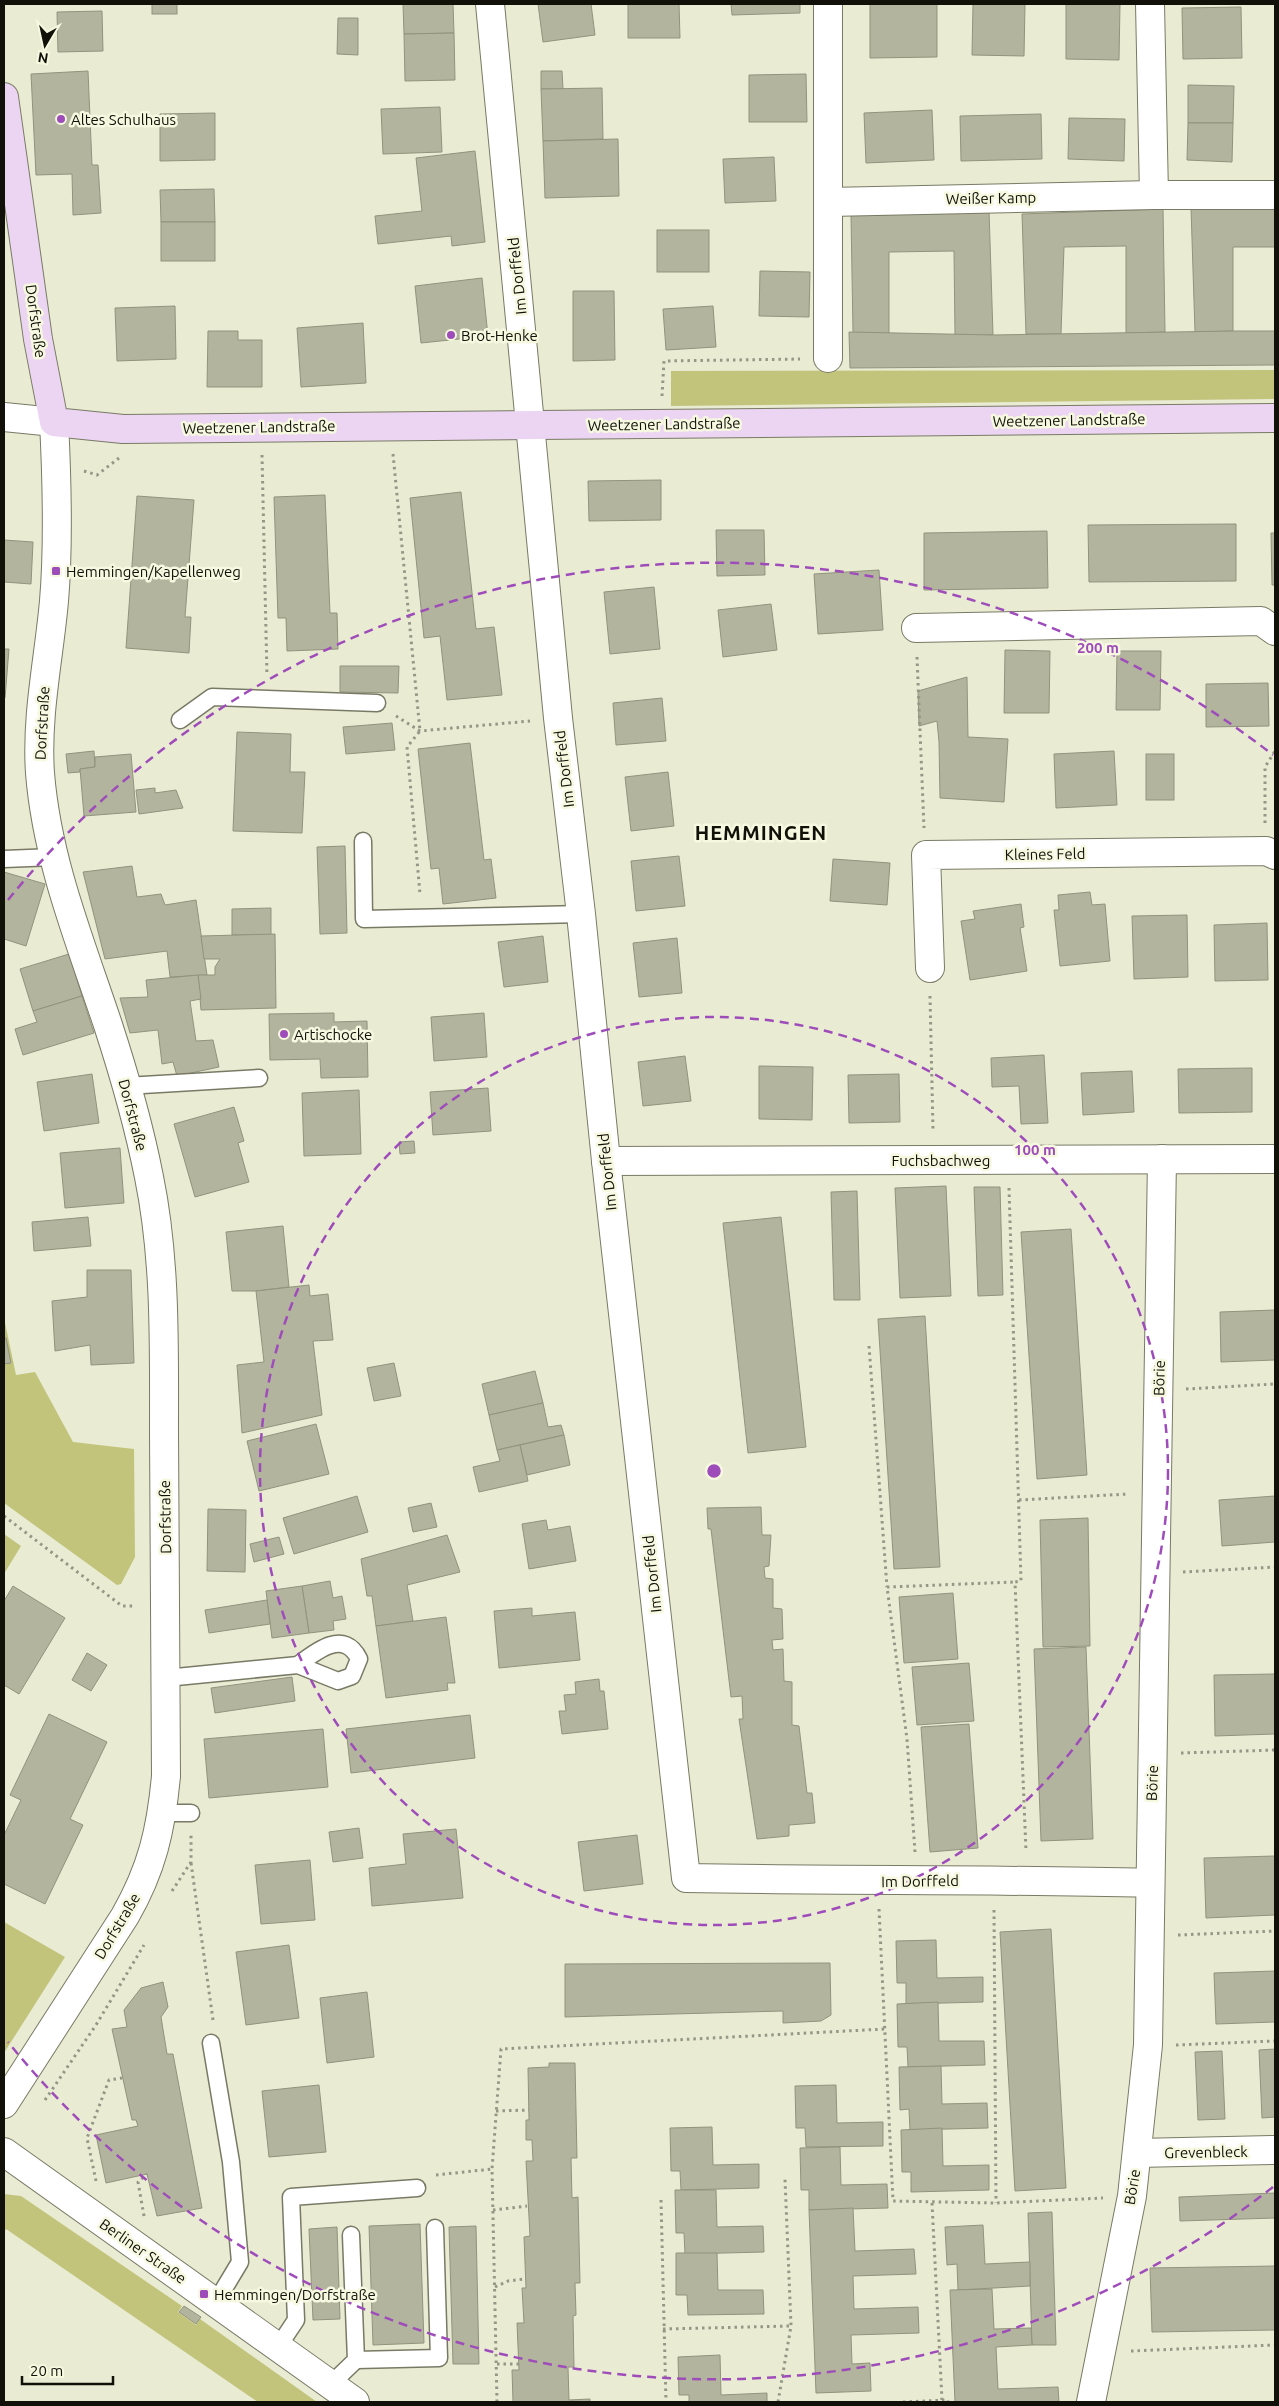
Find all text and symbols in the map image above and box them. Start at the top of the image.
north arrow [20,20,70,70]
text: N [37,49,49,67]
place label: Altes Schulhaus [71,111,176,128]
marker: Altes Schulhaus [55,113,67,125]
street label: Weißer Kamp [946,189,1036,207]
street label: Im Dorffeld [504,236,530,316]
street label: Dorfstraße [22,283,50,359]
place label: Brot-Henke [461,327,538,344]
marker: Brot-Henke [445,329,457,341]
street label: Weetzener Landstraße [992,410,1146,430]
street label: Weetzener Landstraße [587,414,741,434]
street label: Weetzener Landstraße [182,417,336,437]
place label: Hemmingen/Kapellenweg [66,563,241,580]
marker: Hemmingen/Kapellenweg [50,565,62,577]
text: 200 m [1077,639,1119,656]
street label: Dorfstraße [32,686,52,760]
street label: Im Dorffeld [551,729,577,809]
district label: HEMMINGEN [695,821,827,844]
street label: Kleines Feld [1005,845,1085,863]
place label: Artischocke [294,1026,372,1043]
marker: Artischocke [278,1028,290,1040]
street label: Dorfstraße [115,1077,151,1153]
street label: Im Dorffeld [594,1132,620,1212]
text: 100 m [1014,1141,1056,1158]
street label: Fuchsbachweg [892,1152,990,1169]
street label: Börie [1150,1360,1168,1396]
centre of rings [705,1462,723,1480]
street label: Dorfstraße [156,1480,174,1554]
street label: Im Dorffeld [639,1534,665,1614]
street label: Börie [1143,1765,1161,1801]
street label: Im Dorffeld [881,1872,959,1890]
street label: Dorfstraße [91,1890,143,1962]
street label: Grevenbleck [1164,2143,1248,2161]
street label: Börie [1121,2168,1143,2206]
street label: Berliner Straße [97,2215,189,2287]
place label: Hemmingen/Dorfstraße [214,2286,376,2303]
marker: Hemmingen/Dorfstraße [198,2288,210,2300]
scale bar [22,2354,114,2386]
text: 20 m [30,2362,63,2379]

